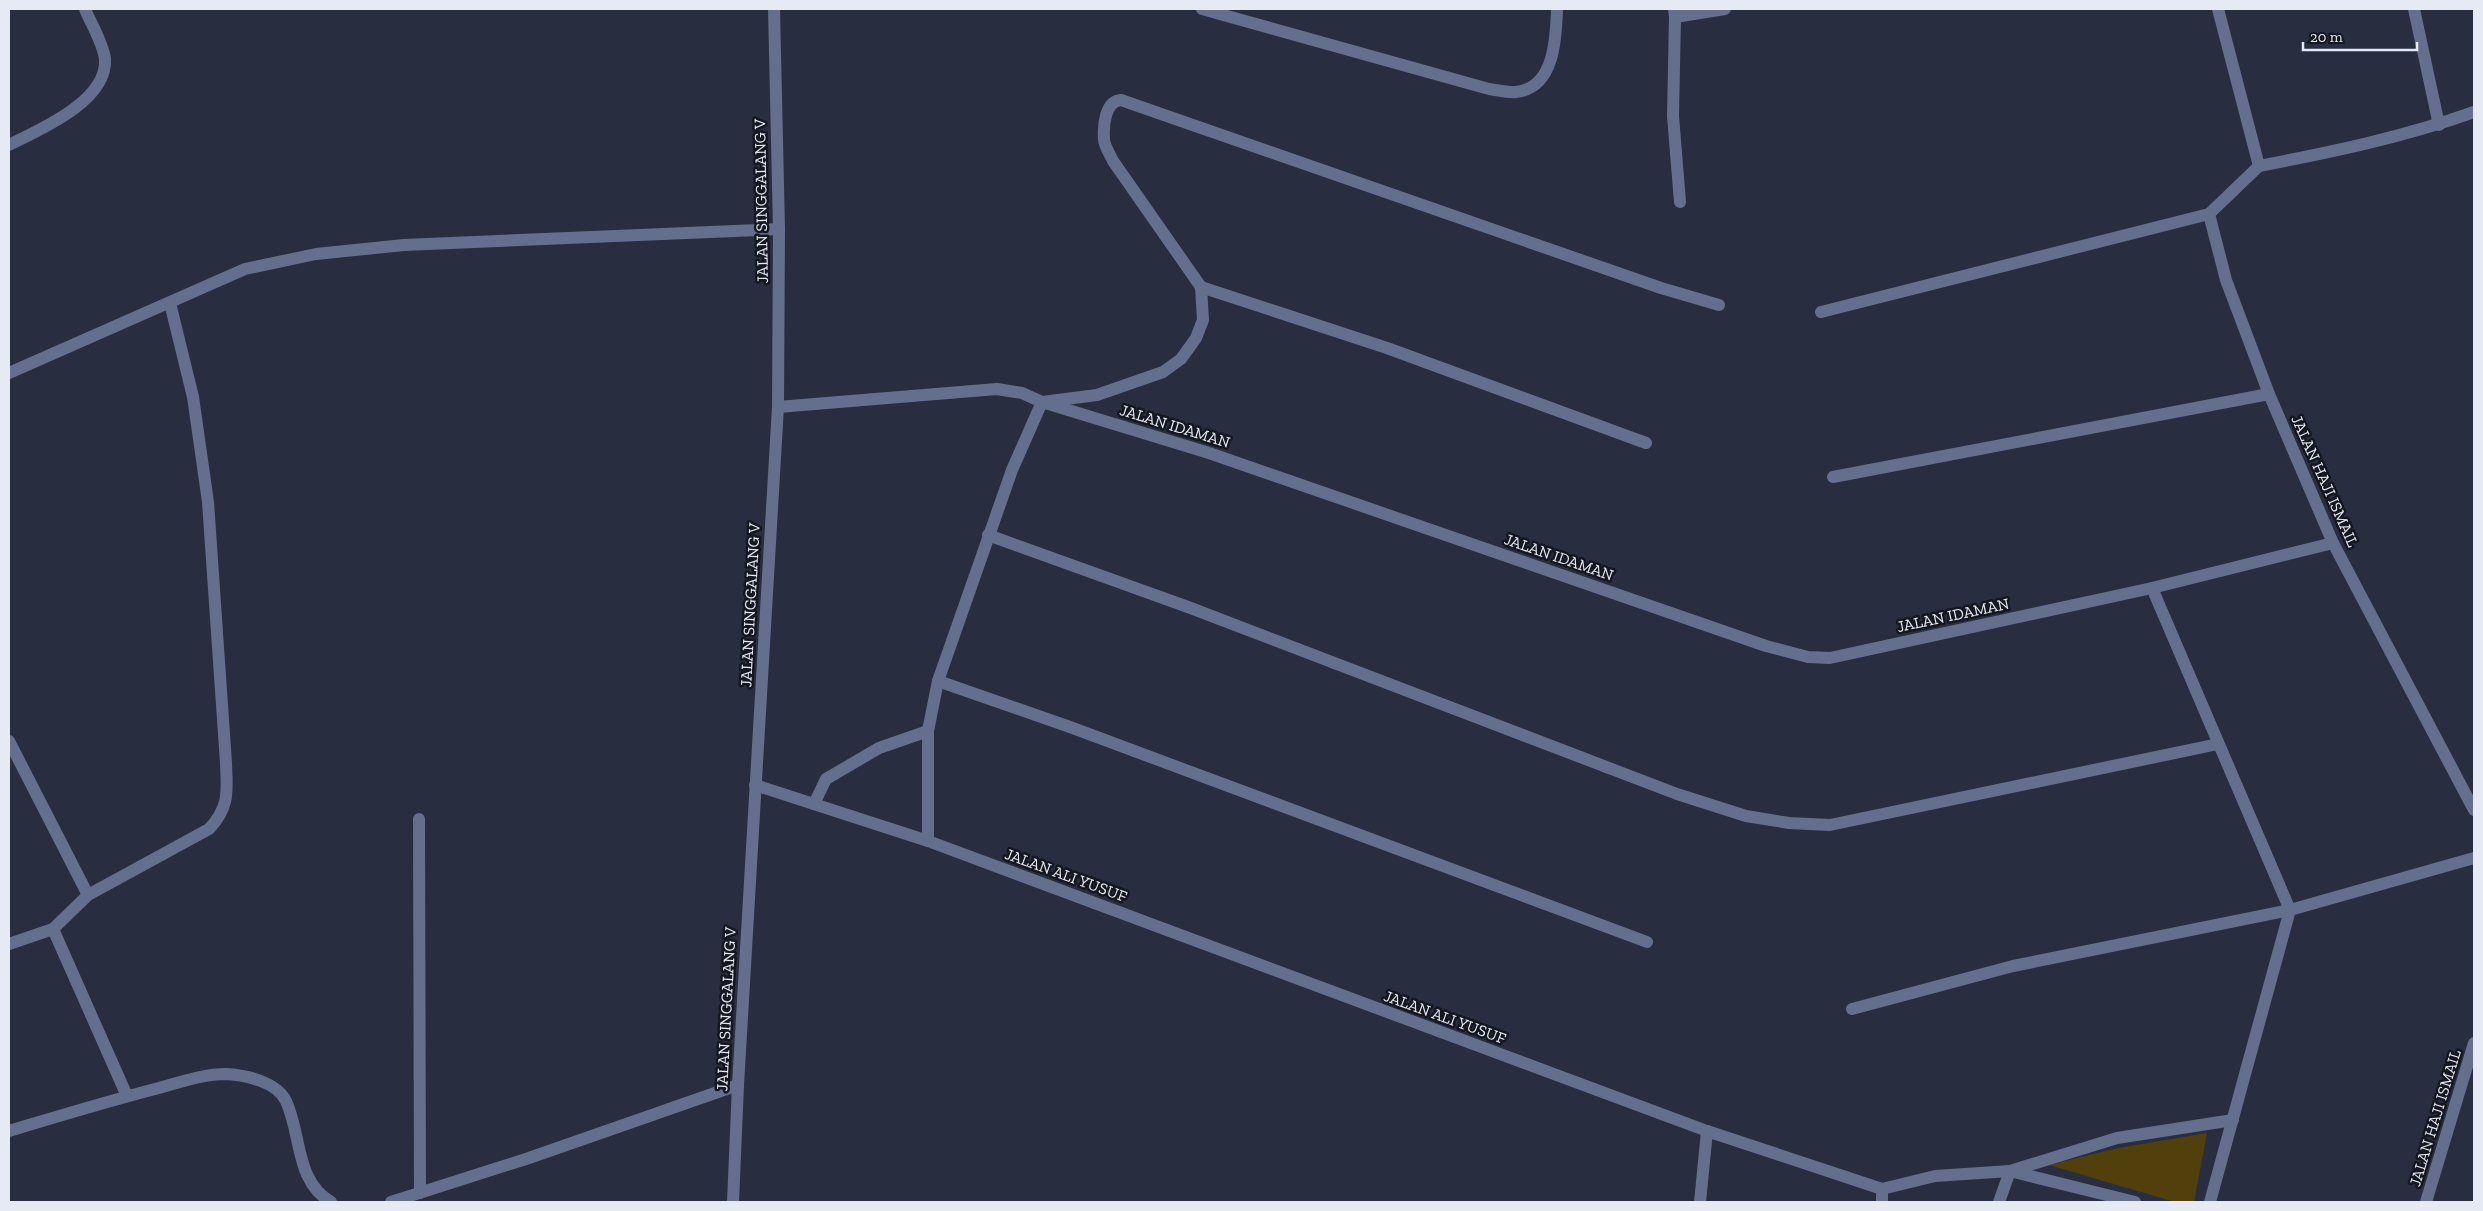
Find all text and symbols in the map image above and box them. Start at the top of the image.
scale bar [2303,20,2417,52]
text: 20 m [2310,28,2343,46]
street label: JALAN SINGGALANG V [750,118,772,283]
street label: JALAN IDAMAN [1118,400,1233,452]
street label: JALAN HAJI ISMAIL [2287,412,2363,550]
street label: JALAN SINGGALANG V [736,522,764,688]
street label: JALAN IDAMAN [1502,529,1616,585]
street label: JALAN IDAMAN [1895,594,2011,636]
street label: JALAN ALI YUSUF [1002,844,1130,906]
street label: JALAN SINGGALANG V [712,926,740,1092]
street label: JALAN ALI YUSUF [1381,986,1509,1048]
street label: JALAN HAJI ISMAIL [2405,1047,2465,1189]

